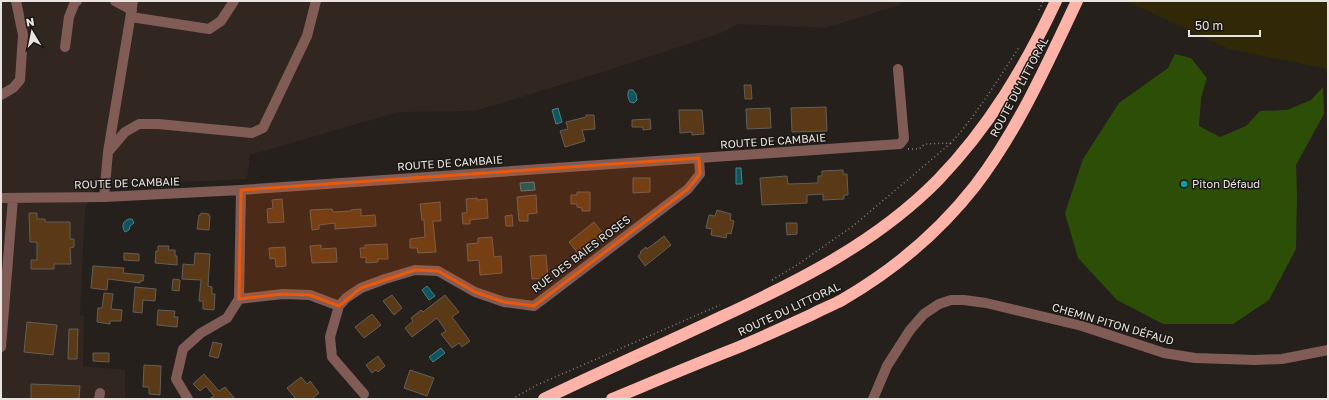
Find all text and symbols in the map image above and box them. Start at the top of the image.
north arrow [12,12,52,52]
scale bar [1189,12,1260,38]
text: N [25,15,35,29]
text: 50 m [1195,18,1223,33]
street label: ROUTE DU LITTORAL [987,34,1051,139]
street label: ROUTE DE CAMBAIE [720,130,827,151]
street label: ROUTE DE CAMBAIE [397,152,504,173]
street label: ROUTE DE CAMBAIE [74,174,180,191]
place label: Piton Défaud [1192,177,1260,190]
marker: Piton Défaud [1179,179,1189,189]
street label: RUE DES BAIES ROSES [529,212,633,295]
street label: ROUTE DU LITTORAL [736,279,843,338]
street label: CHEMIN PITON DÉFAUD [1051,300,1176,347]

